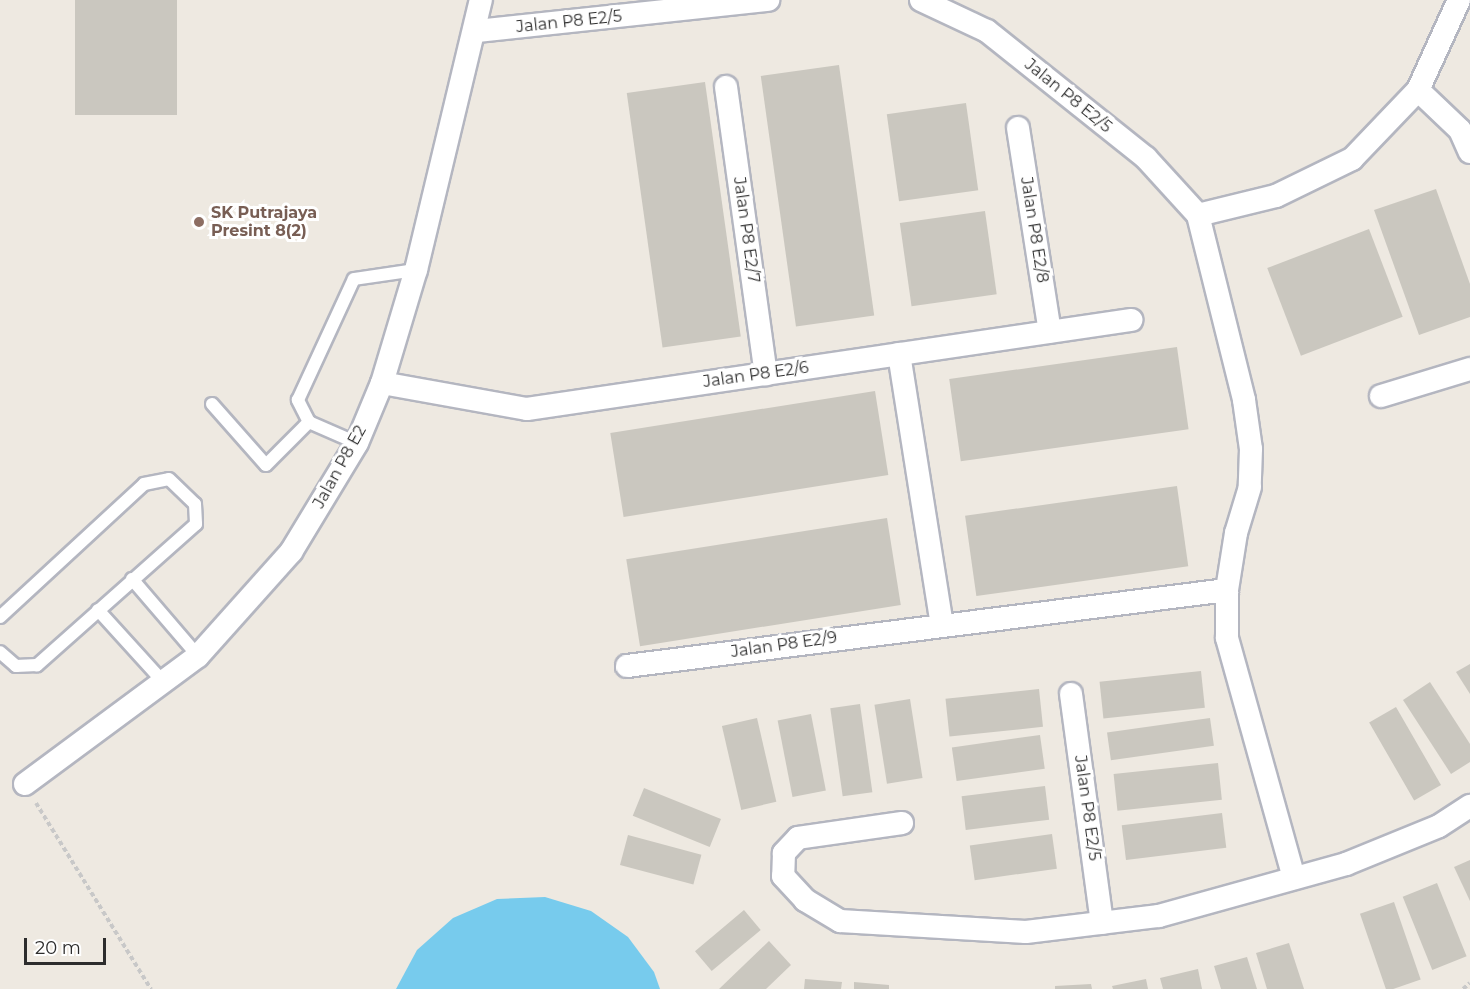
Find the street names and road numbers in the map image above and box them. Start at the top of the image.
street label: Jalan P8 E2/5 [515,7,623,37]
street label: Jalan P8 E2/5 [1021,55,1115,137]
street label: Jalan P8 E2/7 [729,176,763,284]
street label: Jalan P8 E2/8 [1016,176,1052,284]
street label: Jalan P8 E2/6 [702,358,810,392]
street label: Jalan P8 E2 [309,422,371,512]
street label: Jalan P8 E2/9 [730,628,838,662]
street label: Jalan P8 E2/5 [1070,754,1104,862]

